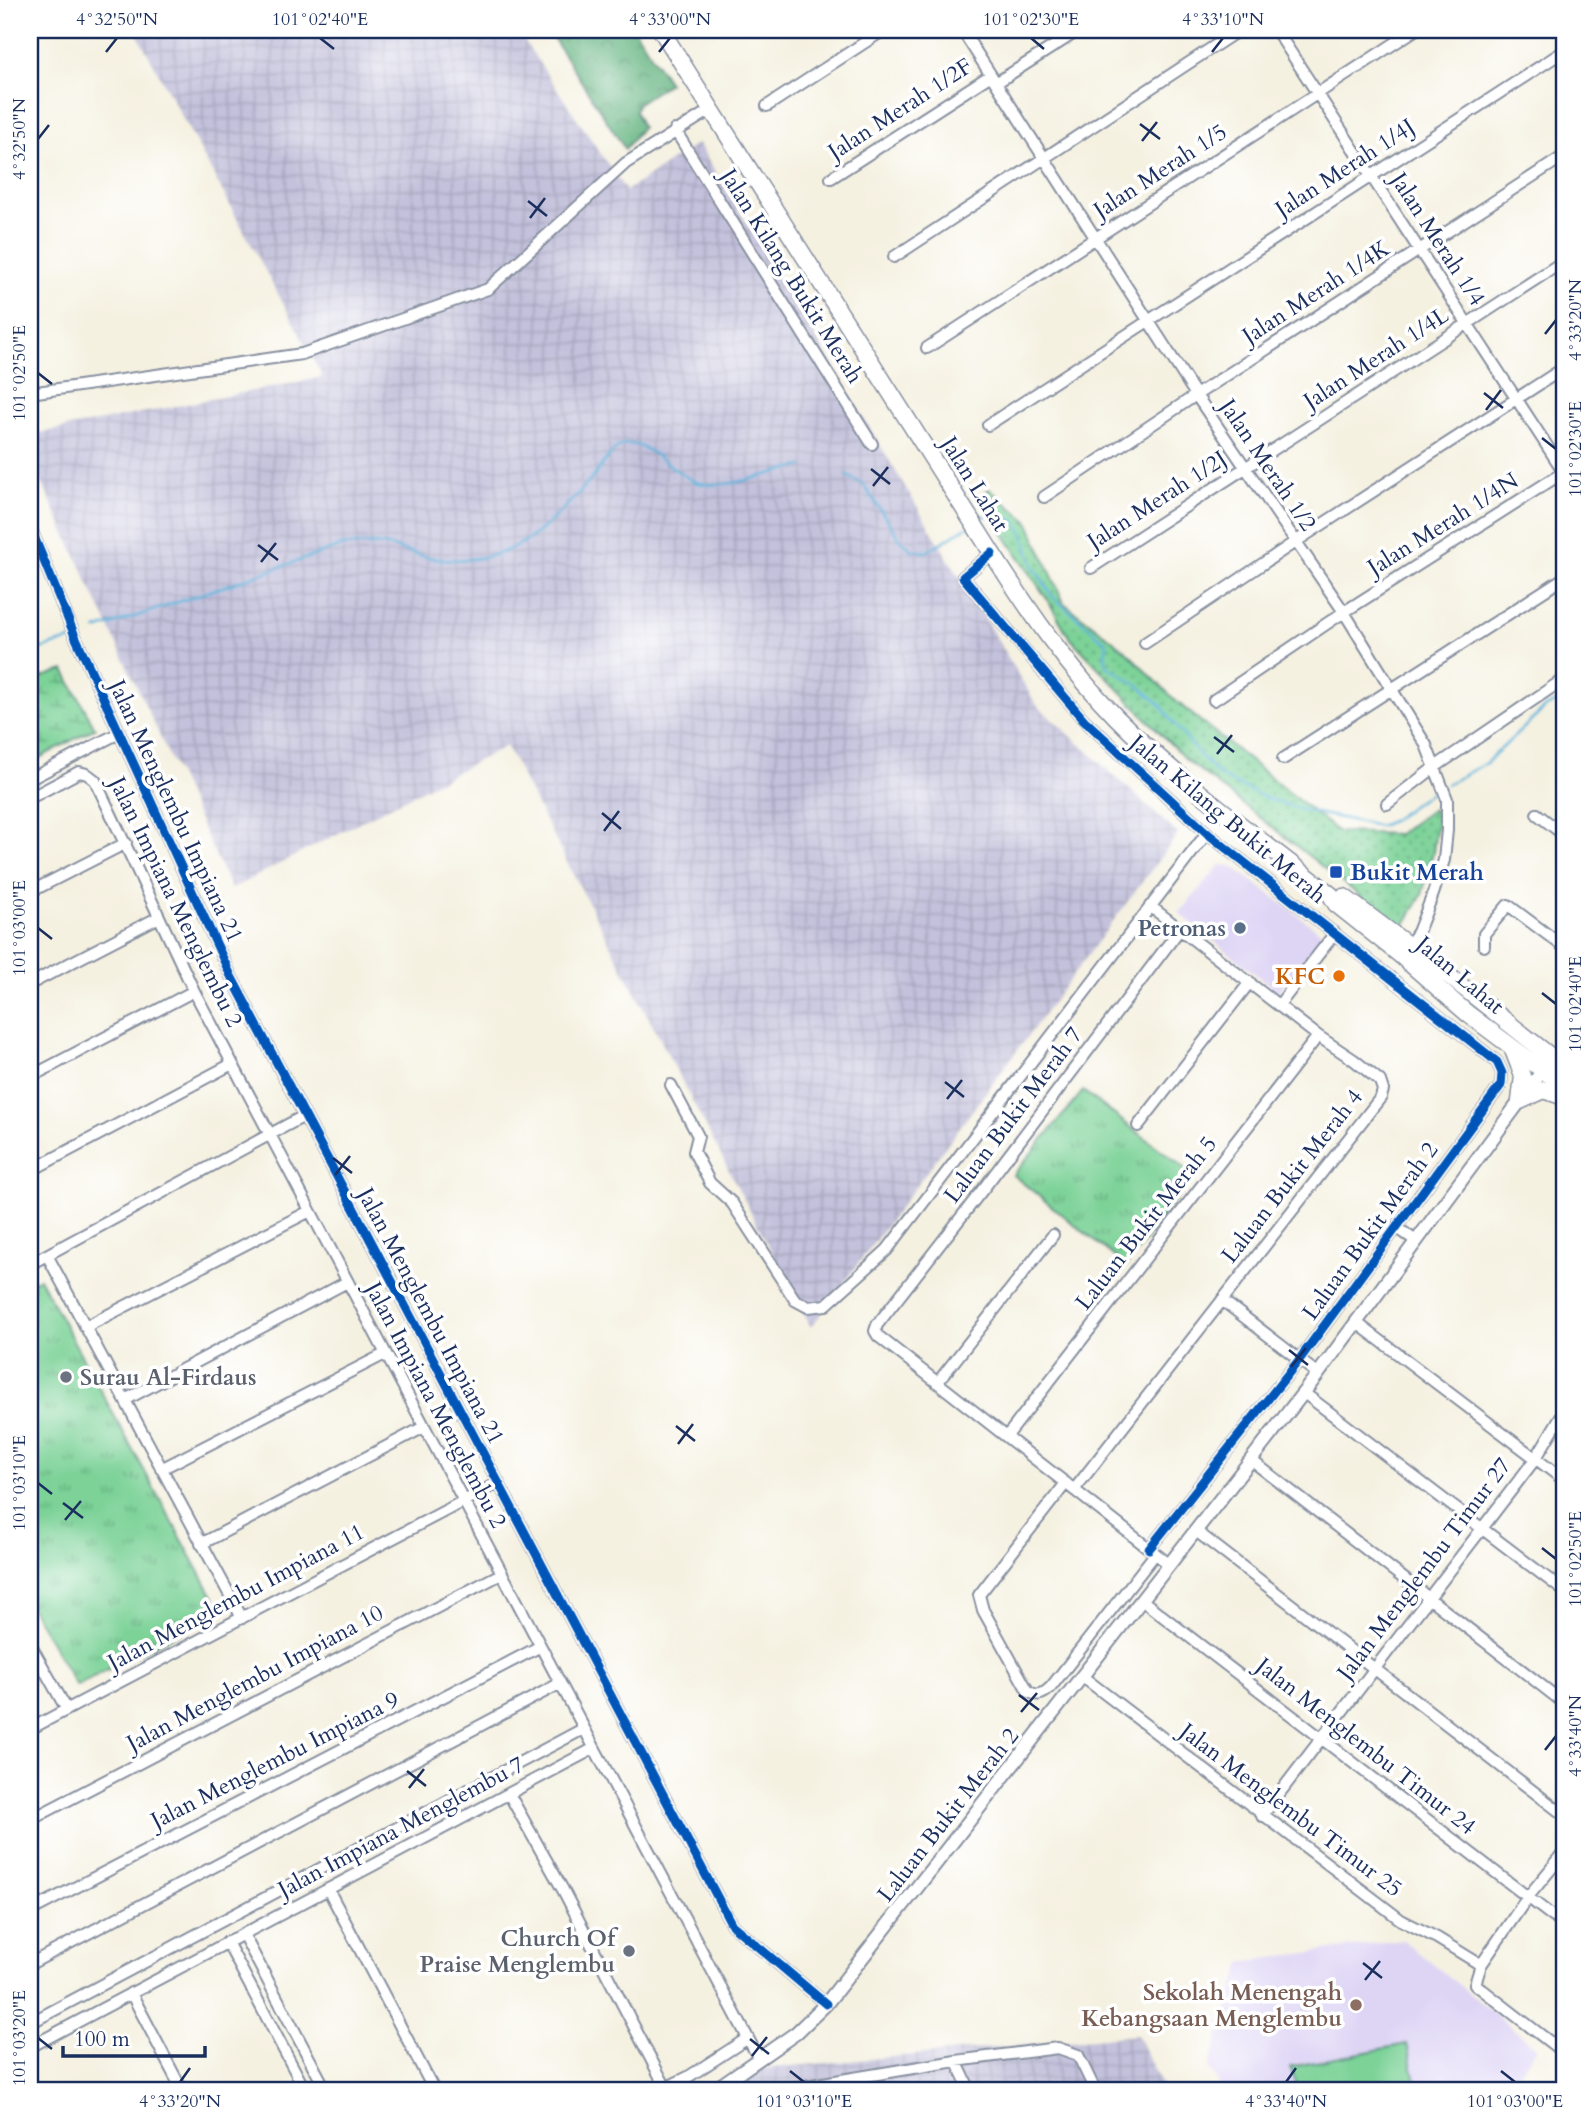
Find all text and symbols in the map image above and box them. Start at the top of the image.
text: 4°32'50"N [76,7,159,32]
text: 101°02'40"E [272,7,368,32]
text: 4°33'00"N [629,7,712,32]
text: 101°02'30"E [983,7,1079,32]
text: 4°33'10"N [1182,7,1265,32]
street label: Jalan Merah 1/2F [819,51,978,169]
text: 4°32'50"N [7,97,32,180]
street label: Jalan Merah 1/4J [1267,111,1421,226]
street label: Jalan Merah 1/5 [1085,116,1233,227]
street label: Jalan Kilang Bukit Merah [712,160,871,390]
street label: Jalan Merah 1/4 [1382,164,1493,312]
street label: Jalan Merah 1/4K [1234,232,1397,353]
text: 4°33'20"N [1563,278,1588,361]
street label: Jalan Merah 1/4L [1295,299,1455,418]
text: 101°02'50"E [7,325,32,421]
street label: Jalan Merah 1/2 [1211,390,1324,537]
text: 101°02'30"E [1563,401,1588,497]
street label: Jalan Lahat [932,428,1016,537]
street label: Jalan Merah 1/2J [1079,443,1233,558]
street label: Jalan Merah 1/4N [1359,465,1525,584]
street label: Jalan Menglembu Impiana 21 [100,672,251,947]
street label: Jalan Kilang Bukit Merah [1121,726,1333,911]
street label: Jalan Impiana Menglembu 2 [101,769,250,1032]
place label: Bukit Merah [1350,857,1484,888]
marker: Bukit Merah [1328,864,1344,880]
text: 101°03'00"E [7,880,32,976]
place label: Petronas [1137,913,1226,944]
marker: Petronas [1232,920,1248,936]
street label: Jalan Lahat [1407,927,1511,1021]
text: 101°02'40"E [1563,956,1588,1052]
place label: KFC [1275,961,1325,992]
marker: KFC [1331,968,1347,984]
street label: Laluan Bukit Merah 7 [937,1021,1089,1209]
street label: Laluan Bukit Merah 4 [1214,1082,1370,1269]
street label: Laluan Bukit Merah 5 [1068,1130,1224,1316]
street label: Laluan Bukit Merah 2 [1295,1136,1445,1326]
street label: Jalan Menglembu Impiana 21 [349,1180,512,1450]
street label: Jalan Impiana Menglembu 2 [356,1274,514,1534]
place label: Surau Al-Firdaus [80,1362,256,1393]
marker: Surau Al-Firdaus [58,1369,74,1385]
text: 101°03'10"E [7,1435,32,1531]
street label: Jalan Menglembu Timur 27 [1328,1451,1518,1689]
text: 101°02'50"E [1563,1511,1588,1607]
street label: Jalan Menglembu Impiana 11 [100,1516,370,1679]
street label: Jalan Menglembu Impiana 10 [119,1597,389,1760]
street label: Jalan Menglembu Timur 24 [1247,1648,1483,1842]
street label: Jalan Menglembu Impiana 9 [143,1684,404,1838]
text: 4°33'40"N [1563,1694,1588,1777]
street label: Jalan Menglembu Timur 25 [1171,1714,1409,1904]
street label: Laluan Bukit Merah 2 [870,1722,1026,1908]
street label: Jalan Impiana Menglembu 7 [270,1749,530,1907]
place label: Church Of Praise Menglembu [419,1923,619,1980]
marker: Church Of Praise Menglembu [621,1943,637,1959]
place label: Sekolah Menengah Kebangsaan Menglembu [1081,1977,1342,2034]
text: 101°03'20"E [7,1990,32,2086]
marker: Sekolah Menengah Kebangsaan Menglembu [1348,1997,1364,2013]
scale bar [63,2015,205,2059]
text: 100 m [74,2025,130,2054]
text: 4°33'20"N [139,2089,222,2114]
text: 101°03'10"E [756,2089,852,2114]
text: 4°33'40"N [1245,2089,1328,2114]
text: 101°03'00"E [1467,2089,1563,2114]

